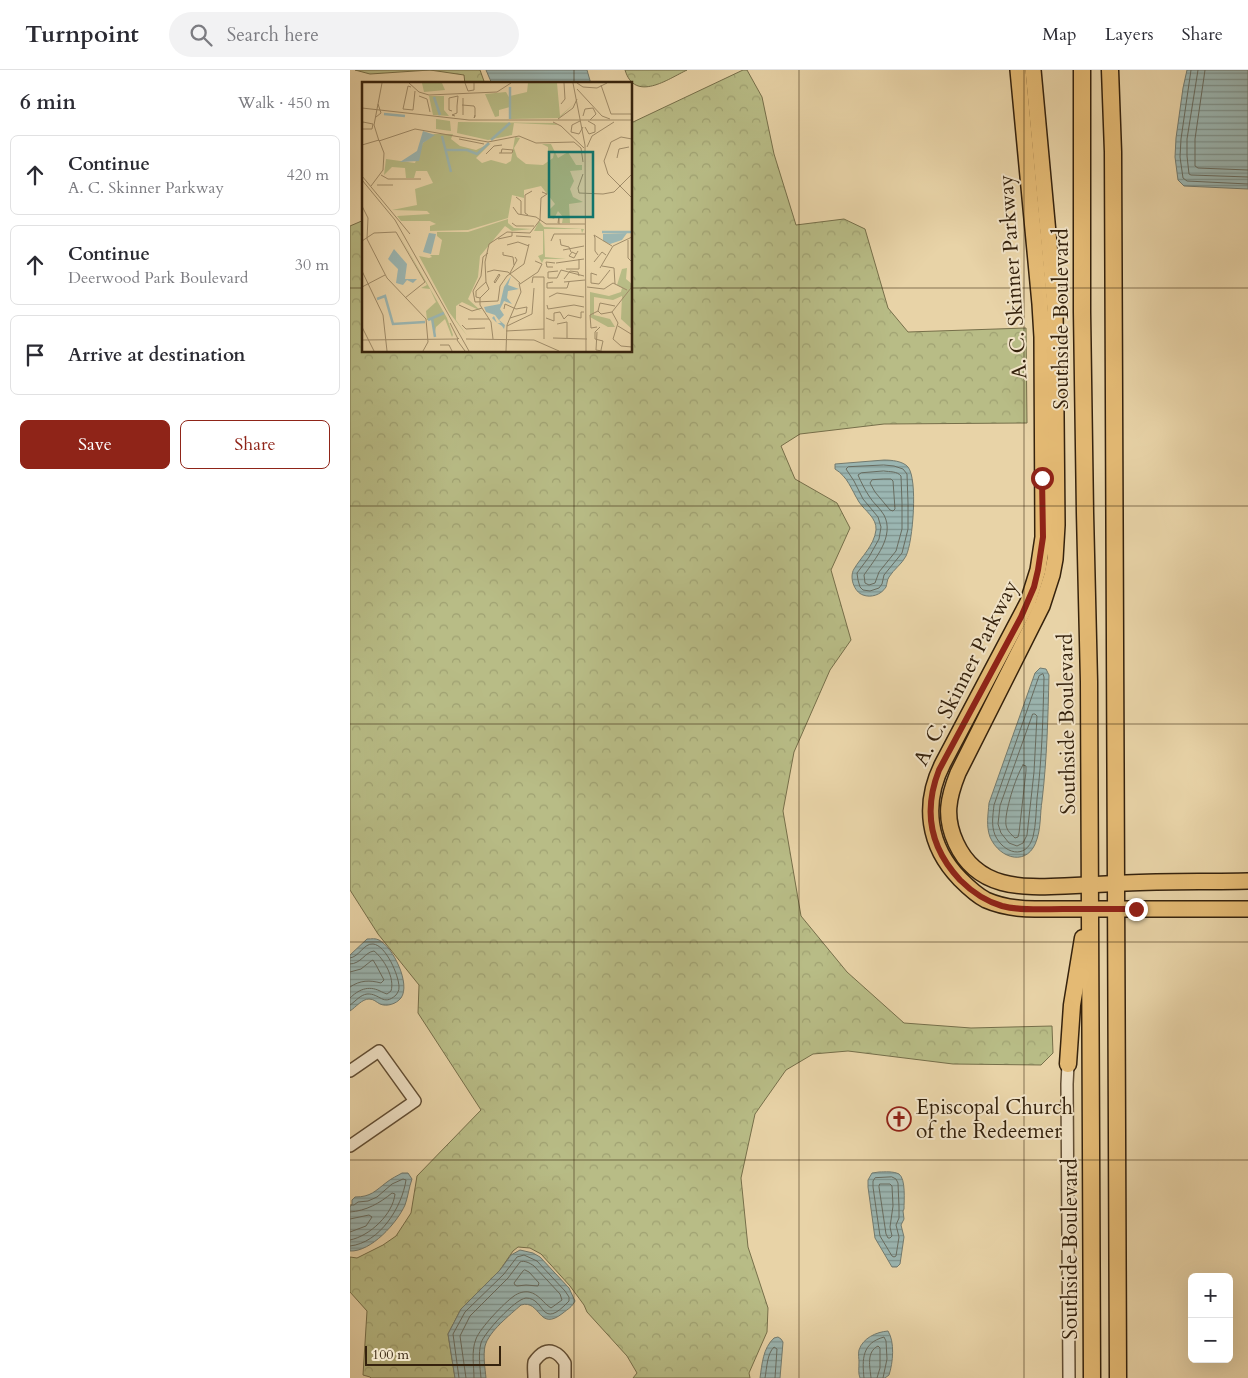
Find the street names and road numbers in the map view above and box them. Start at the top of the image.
street label: A. C. Skinner Parkway [991,174,1035,380]
street label: Southside Boulevard [1047,228,1076,410]
street label: A. C. Skinner Parkway [907,575,1025,771]
street label: Southside Boulevard [1051,633,1083,815]
street label: Southside Boulevard [1056,1158,1085,1340]

